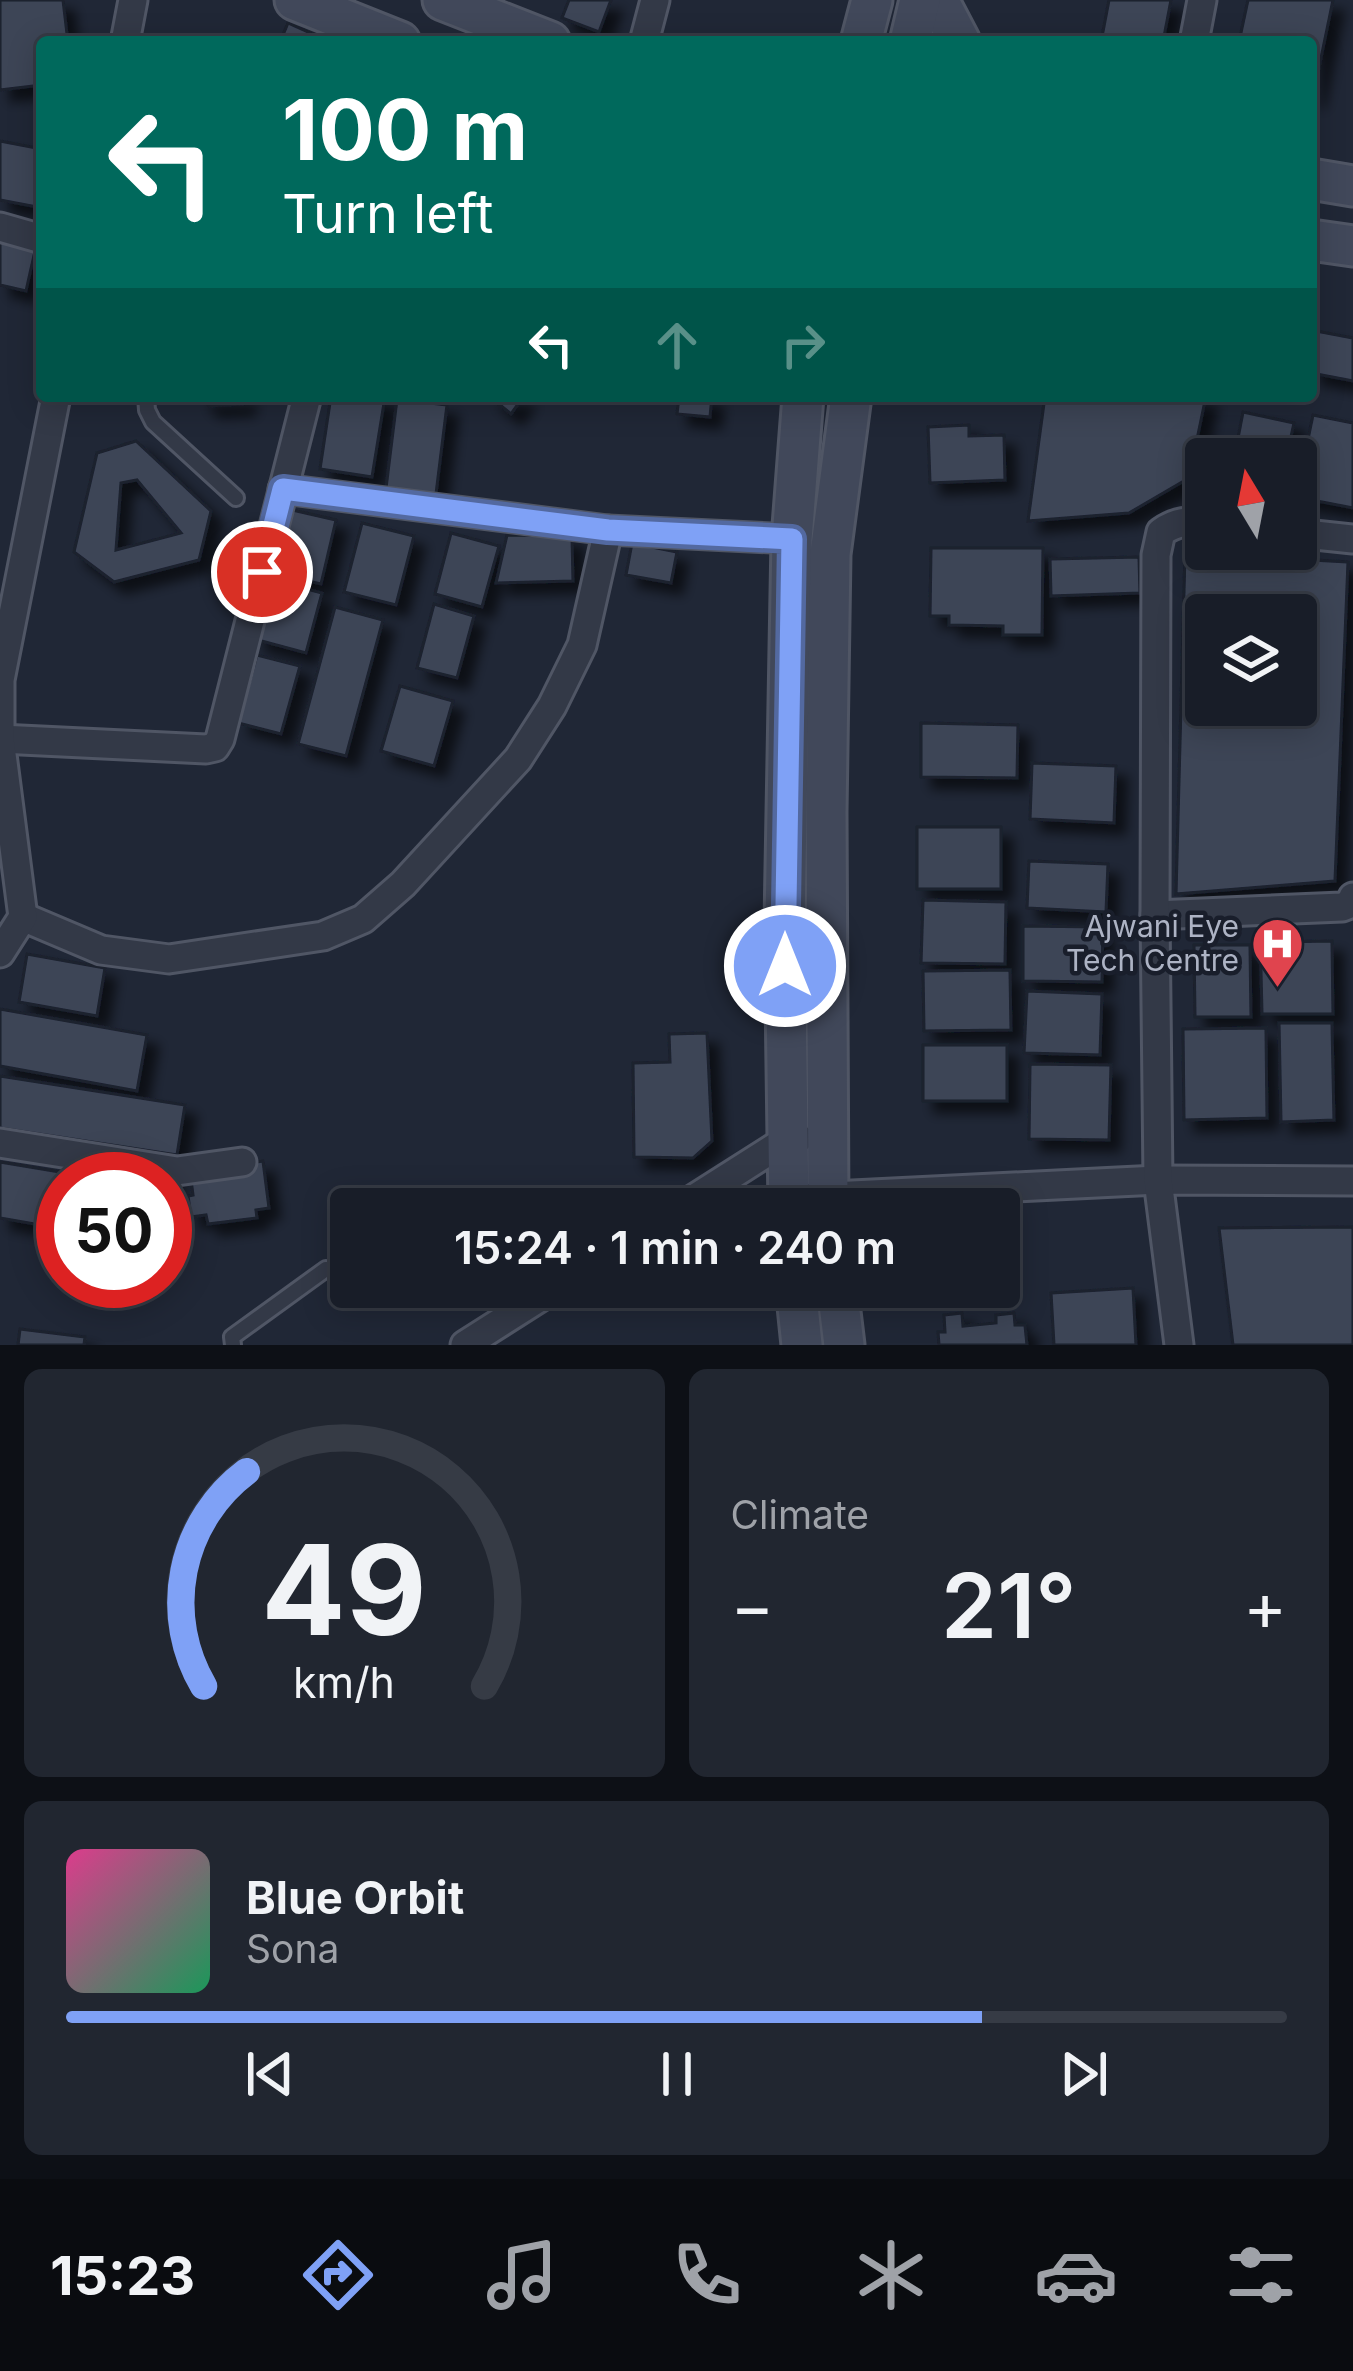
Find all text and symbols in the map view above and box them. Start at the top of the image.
text: 100 m [282,79,528,180]
icon: left [84,84,240,240]
text: Turn left [282,181,493,246]
icon: left [518,312,584,378]
icon: ahead [644,312,710,378]
icon: right [770,312,836,378]
north arrow [1185,438,1317,570]
map controls [1185,438,1317,726]
pin [211,521,313,623]
icon: arrive [229,539,295,605]
button: layers [1185,594,1317,726]
position arrow [722,903,848,1029]
place label: Ajwani Eye Tech Centre [1066,908,1239,978]
hospital icon: Ajwani Eye Tech Centre [1250,916,1306,990]
speed limit sign: 50 [36,1152,192,1308]
text: 15:24 · 1 min · 240 m [454,1220,896,1275]
text: Climate [731,1491,869,1538]
text: 49 [262,1514,427,1665]
text: 21° [941,1551,1076,1660]
text: − [731,1566,774,1646]
text: + [1243,1566,1287,1646]
text: km/h [293,1656,395,1708]
text: Blue Orbit [246,1870,464,1925]
text: Sona [246,1925,339,1972]
icon: previous [237,2041,303,2107]
icon: pause [644,2041,710,2107]
icon: next [1051,2041,1117,2107]
icon: directions [296,2233,380,2317]
icon: music [480,2233,564,2317]
icon: phone [665,2233,749,2317]
icon: climate [849,2233,933,2317]
icon: car [1034,2233,1118,2317]
icon: filters [1219,2233,1303,2317]
text: 15:23 [50,2243,195,2308]

